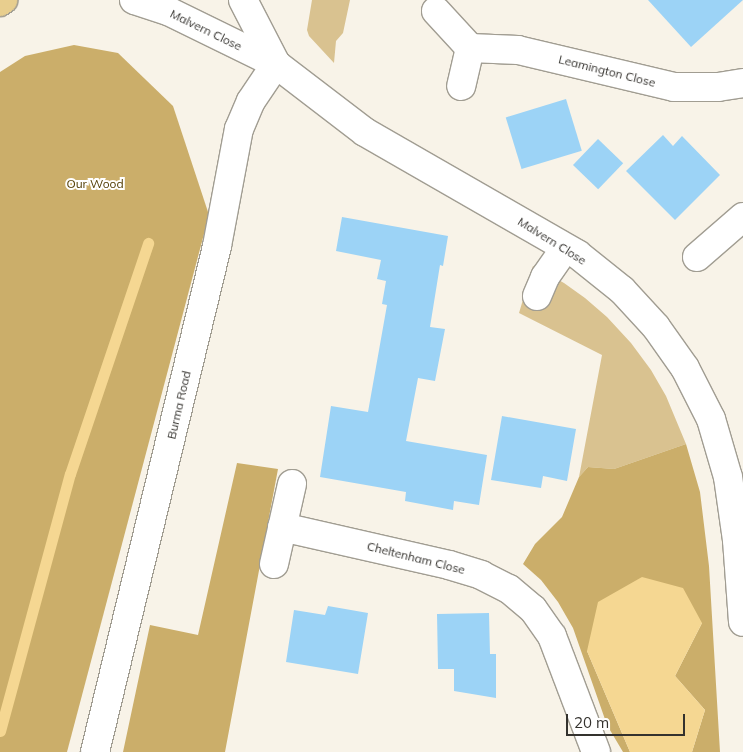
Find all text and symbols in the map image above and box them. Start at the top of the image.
street label: Malvern Close [168,6,244,54]
street label: Leamington Close [557,52,657,90]
park label: Our Wood [66,177,124,191]
street label: Malvern Close [515,214,589,268]
street label: Burma Road [164,369,194,441]
street label: Cheltenham Close [365,539,467,577]
scale bar [568,704,687,736]
text: 20 m [574,713,609,732]

